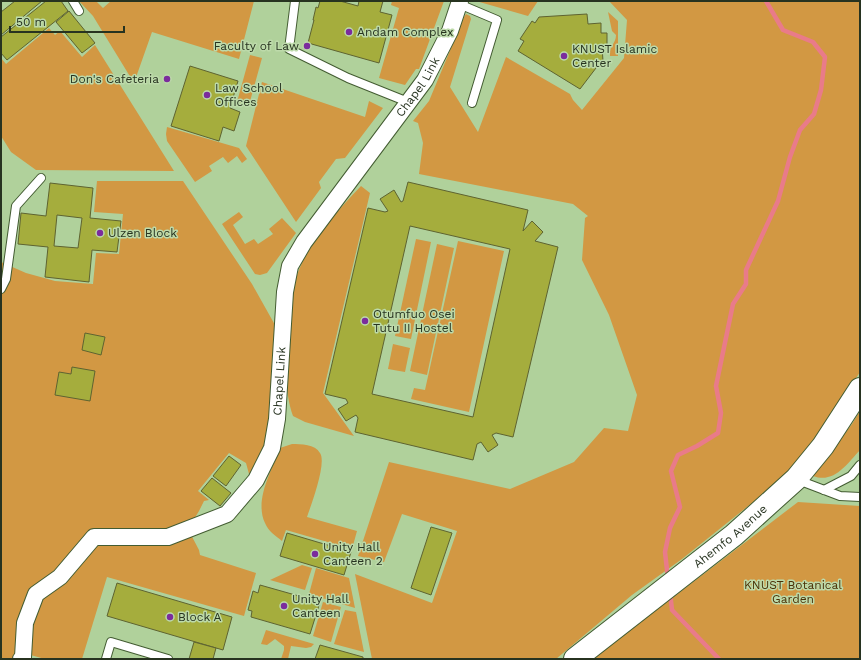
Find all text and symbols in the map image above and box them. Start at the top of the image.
scale bar [10,8,124,34]
text: 50 m [16,15,46,29]
place label: Andam Complex [357,25,453,39]
marker: Andam Complex [344,27,354,37]
place label: Faculty of Law [214,39,299,53]
marker: Faculty of Law [302,41,312,51]
place label: KNUST Islamic Center [572,42,657,70]
marker: KNUST Islamic Center [559,51,569,61]
street label: Chapel Link [393,55,443,120]
place label: Don's Cafeteria [70,72,159,86]
marker: Don's Cafeteria [162,74,172,84]
place label: Law School Offices [215,81,283,109]
marker: Law School Offices [202,90,212,100]
place label: Ulzen Block [108,226,177,240]
marker: Ulzen Block [95,228,105,238]
place label: Otumfuo Osei Tutu II Hostel [373,307,455,335]
marker: Otumfuo Osei Tutu II Hostel [360,316,370,326]
street label: Chapel Link [270,346,289,416]
street label: Ahemfo Avenue [691,502,770,571]
place label: Unity Hall Canteen 2 [323,540,383,568]
marker: Unity Hall Canteen 2 [310,549,320,559]
park label: KNUST Botanical Garden [744,578,842,606]
place label: Unity Hall Canteen [292,592,349,620]
marker: Unity Hall Canteen [279,601,289,611]
place label: Block A [178,610,222,624]
marker: Block A [165,612,175,622]

